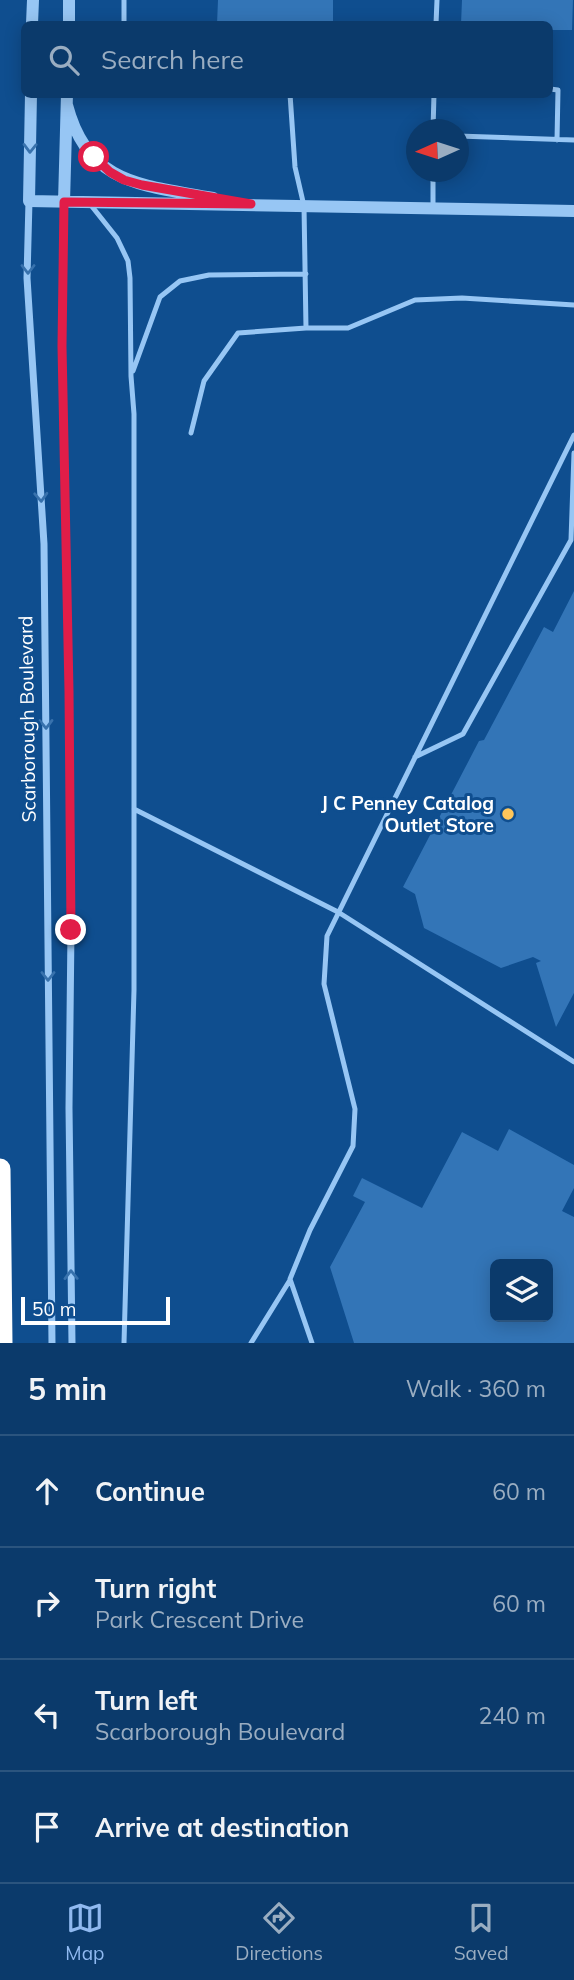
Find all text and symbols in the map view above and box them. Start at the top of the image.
search box [21,21,553,98]
icon: search [45,41,83,79]
text: Search here [101,43,244,76]
north arrow [406,119,469,182]
route start [78,141,109,172]
one-way arrow [22,143,38,154]
one-way arrow [20,265,36,275]
one-way arrow [33,491,48,502]
street label: Scarborough Boulevard [13,615,41,823]
one-way arrow [38,719,54,730]
place label: J C Penney Catalog Outlet Store [321,791,494,837]
marker: J C Penney Catalog Outlet Store [500,806,516,822]
route end [55,914,86,945]
one-way arrow [40,971,56,982]
map controls [490,1259,553,1322]
button: layers [490,1259,553,1322]
one-way arrow [64,1269,79,1280]
scale bar [21,1294,170,1326]
text: 50 m [32,1297,76,1321]
text: 5 min [28,1370,107,1408]
text: Walk · 360 m [406,1374,546,1403]
icon: ahead [28,1472,66,1510]
text: Continue [95,1475,205,1508]
text: 60 m [492,1477,546,1506]
text: Turn right [95,1572,216,1605]
icon: right [28,1584,66,1622]
text: 60 m [492,1589,546,1618]
text: Park Crescent Drive [95,1605,304,1634]
text: Turn left [95,1684,197,1717]
icon: left [28,1696,66,1734]
text: 240 m [478,1701,546,1730]
text: Scarborough Boulevard [95,1717,345,1746]
icon: arrive [28,1808,66,1846]
text: Arrive at destination [95,1811,350,1844]
tab: Map [65,1899,104,1965]
tab: Directions [235,1899,323,1965]
tab: Saved [454,1899,509,1965]

